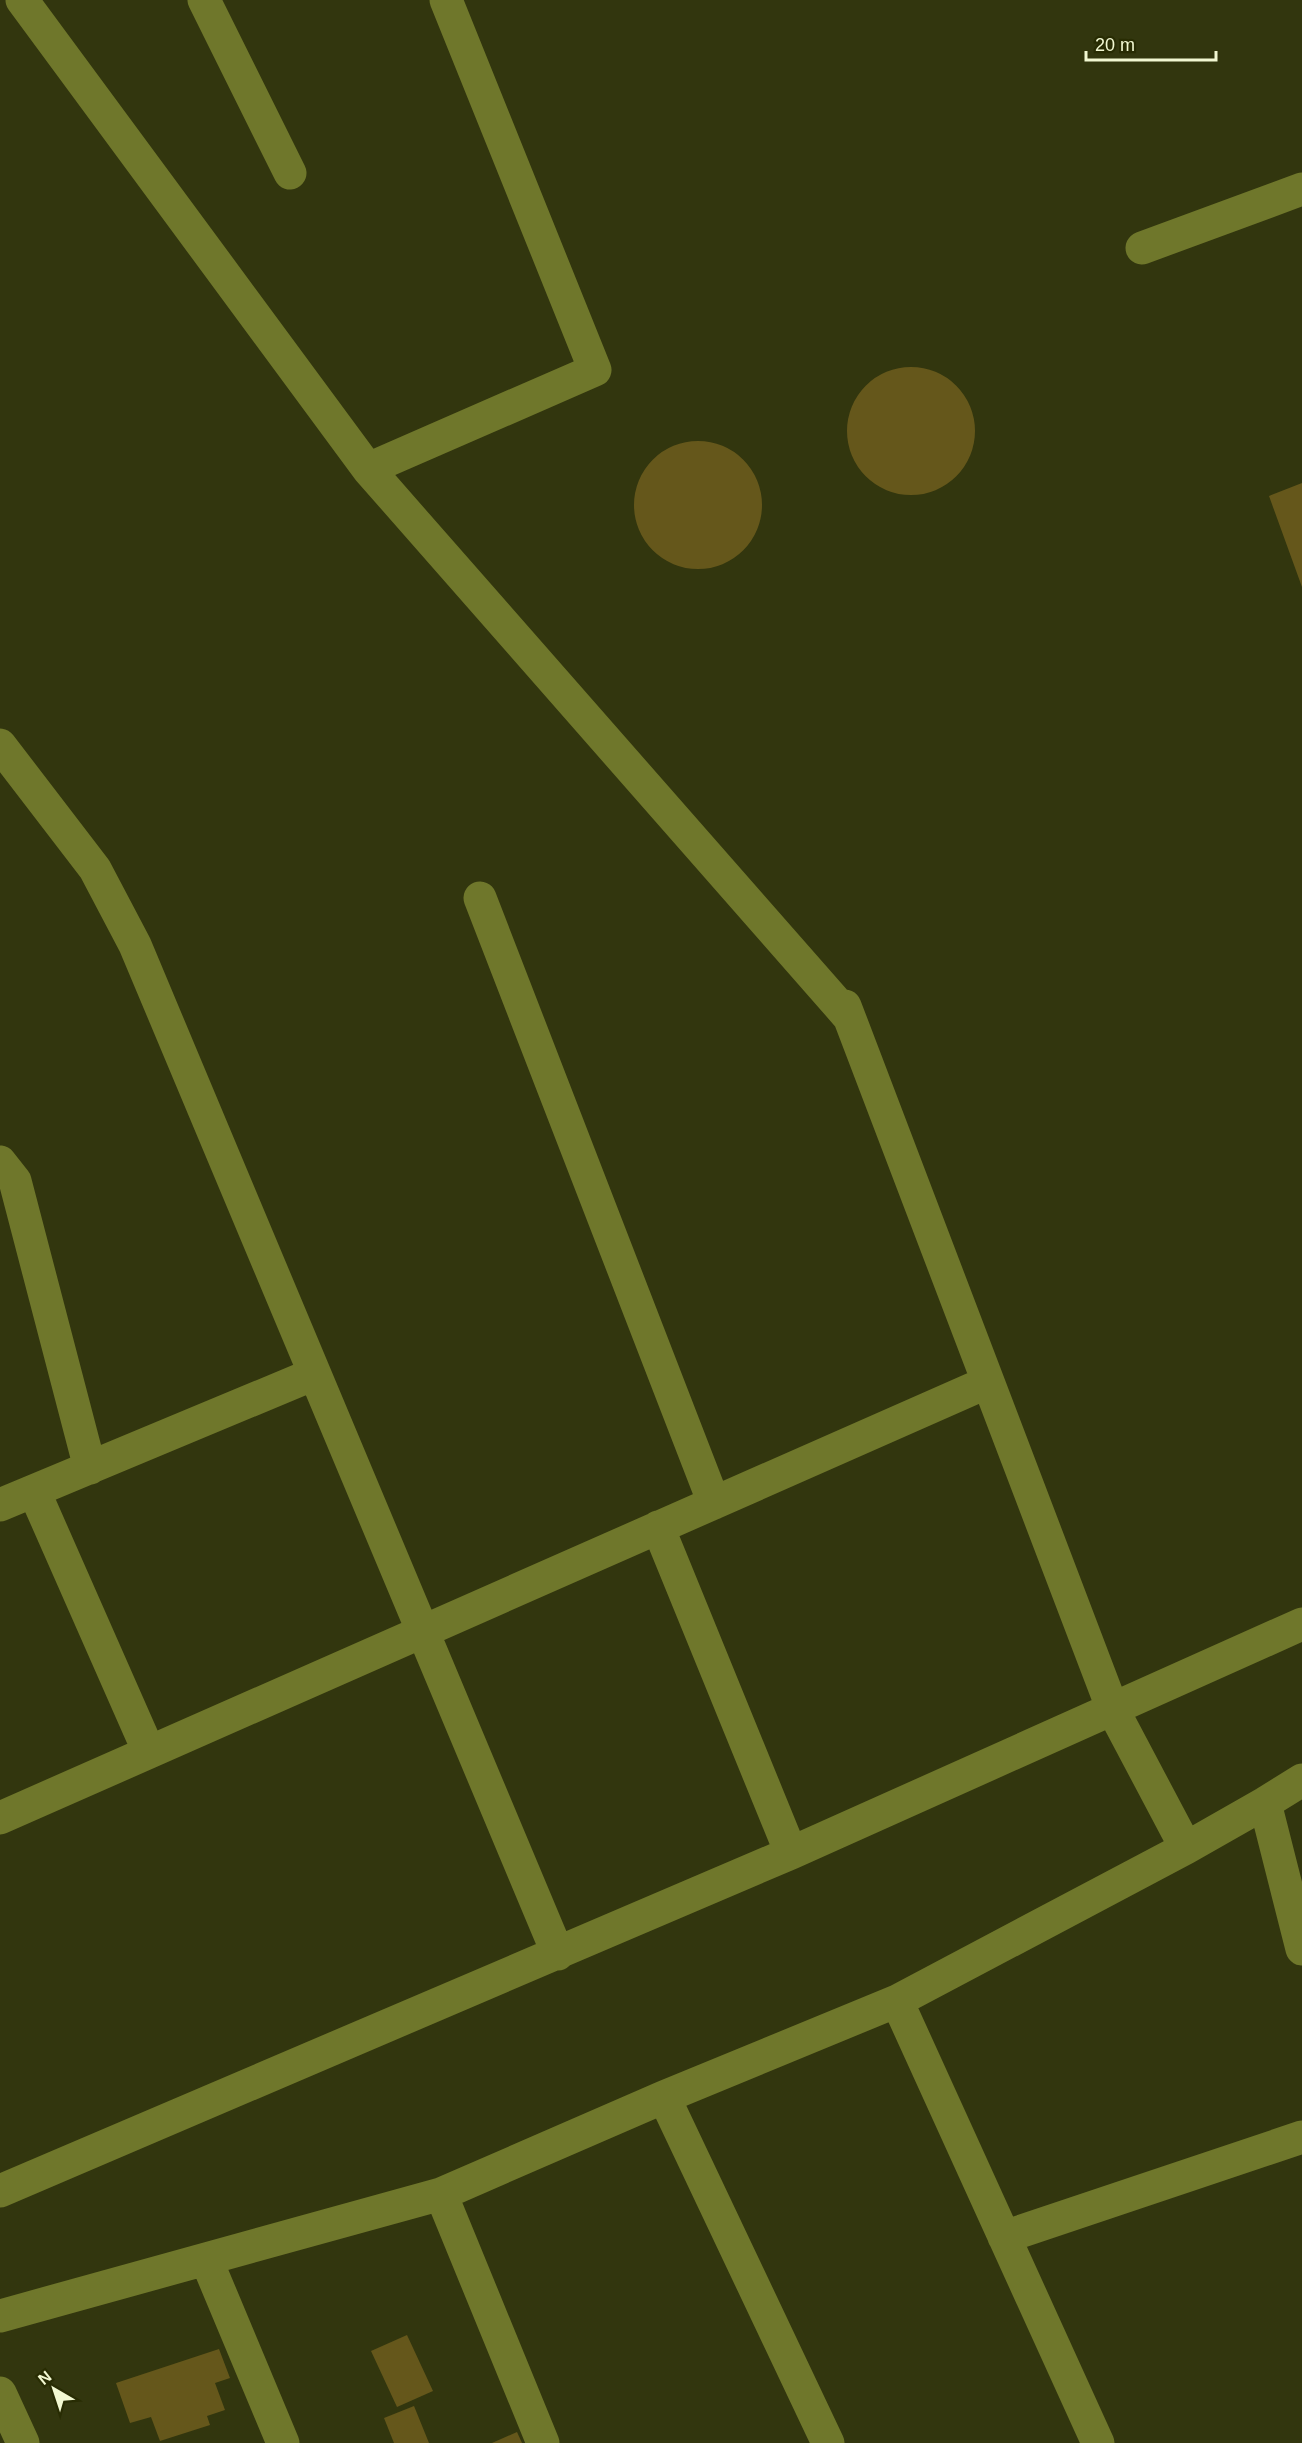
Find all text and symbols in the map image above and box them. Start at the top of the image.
scale bar [1086,24,1216,62]
text: 20 m [1095,35,1135,55]
north arrow [24,2359,84,2419]
text: N [35,2367,55,2388]

